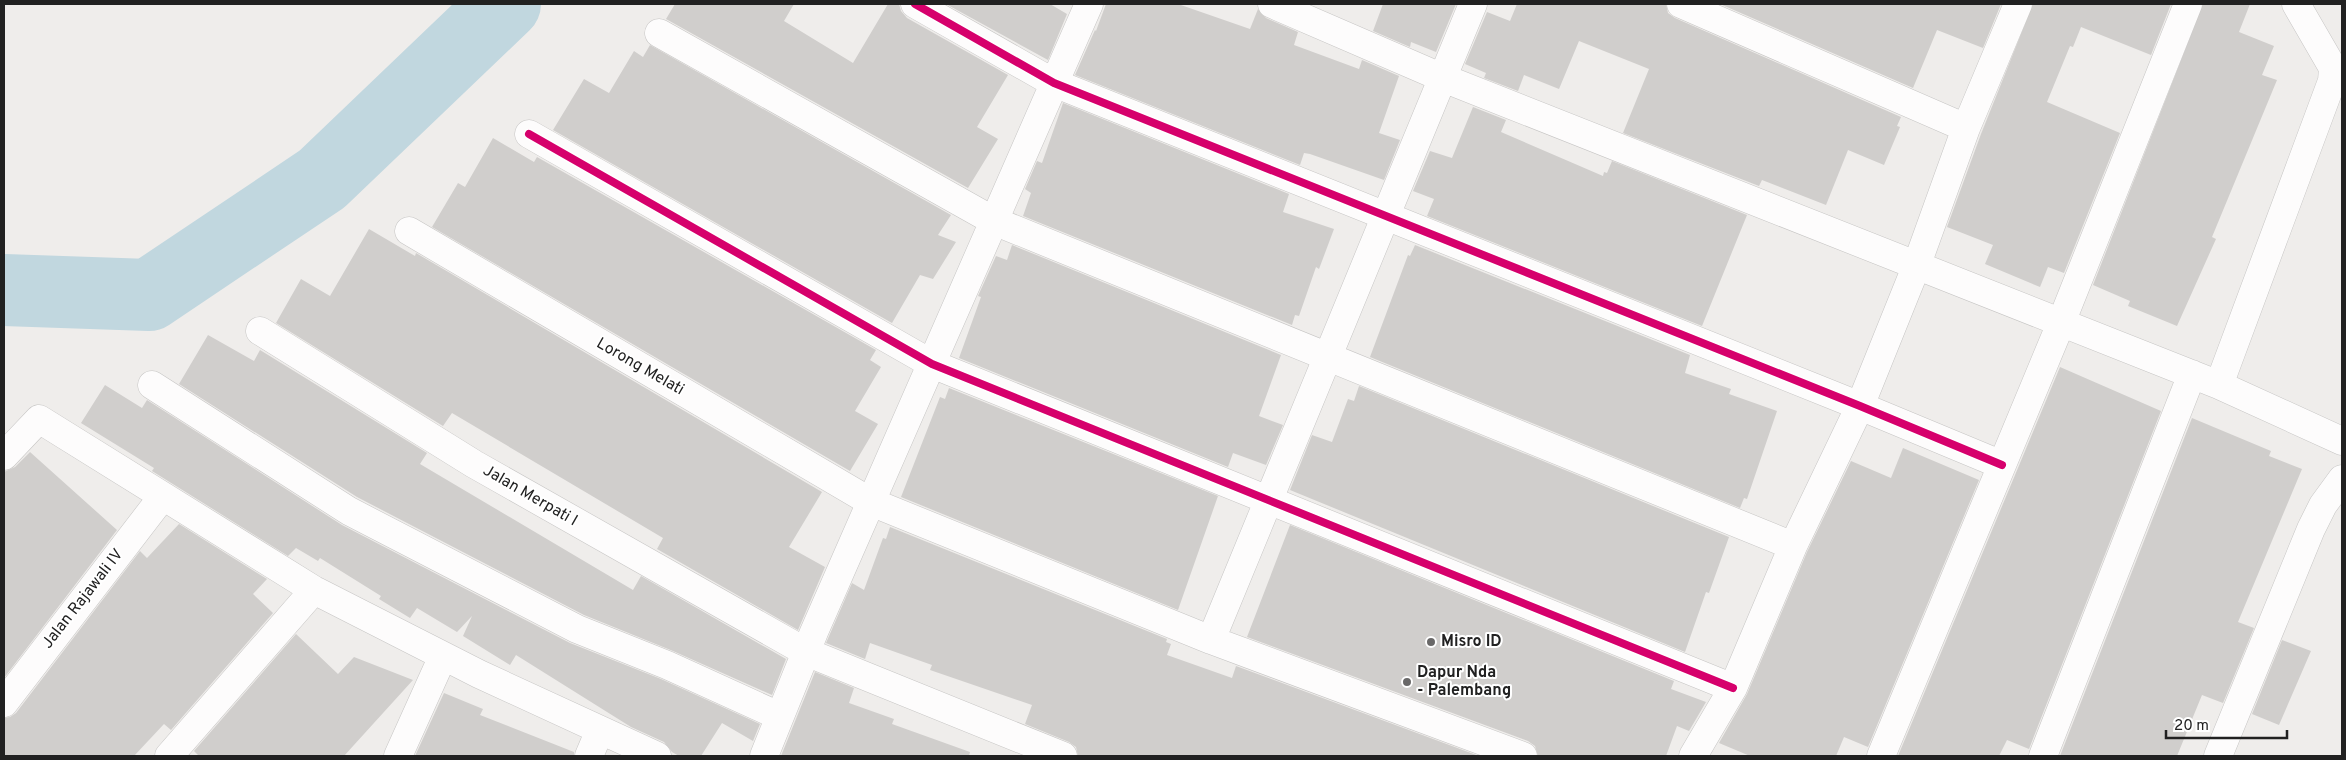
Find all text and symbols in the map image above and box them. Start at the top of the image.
street label: Lorong Melati [592,334,688,400]
street label: Jalan Merpati I [479,461,581,531]
street label: Jalan Rajawali IV [38,545,128,653]
place label: Misro ID [1441,632,1502,652]
marker: Misro ID [1425,636,1437,648]
place label: Dapur Nda - Palembang [1417,663,1511,701]
marker: Dapur Nda - Palembang [1401,676,1413,688]
scale bar [2166,708,2287,740]
text: 20 m [2174,717,2209,736]

